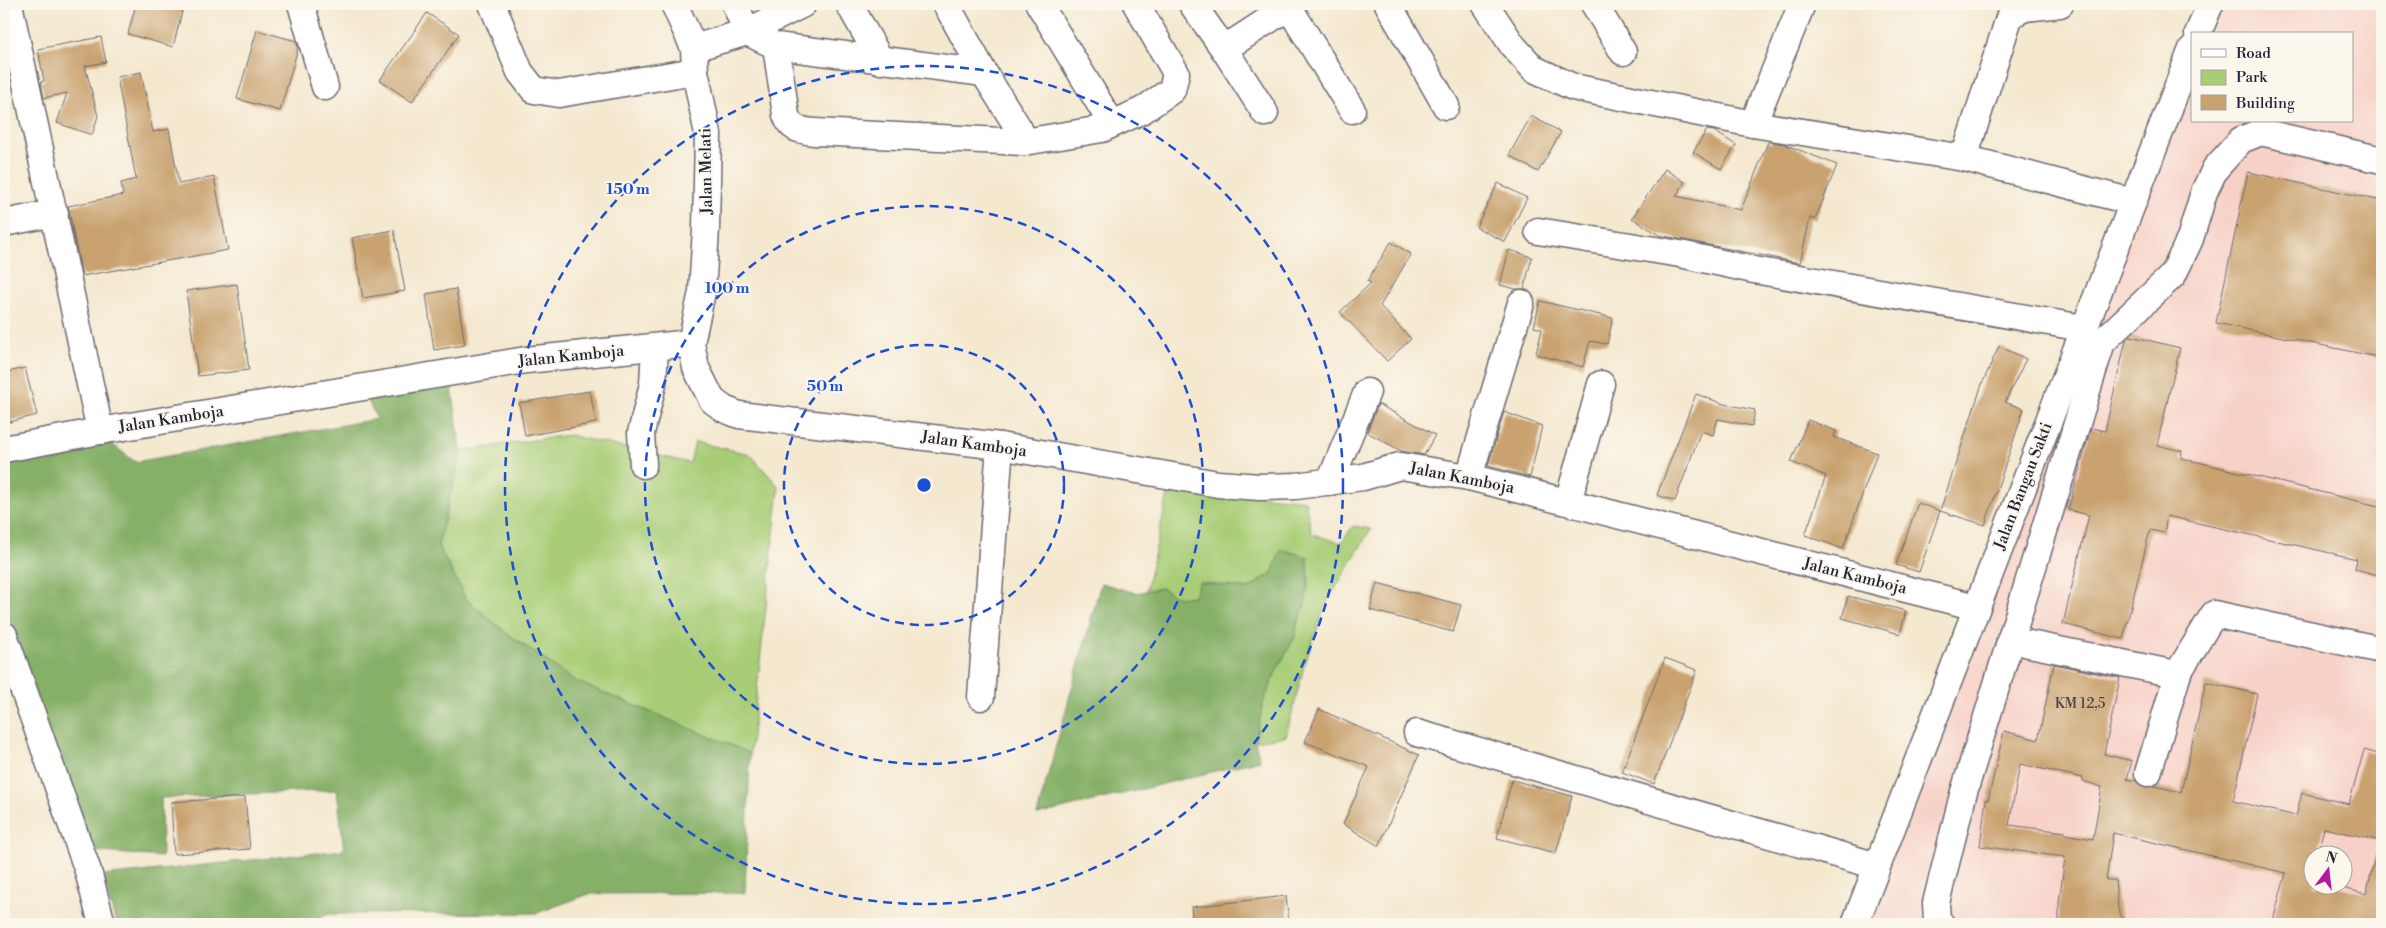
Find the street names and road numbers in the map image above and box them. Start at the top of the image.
street label: Jalan Melati [695,128,717,215]
street label: Jalan Kamboja [516,340,626,372]
street label: Jalan Kamboja [116,401,226,437]
street label: Jalan Bangau Sakti [1989,419,2056,553]
street label: Jalan Kamboja [919,427,1029,461]
street label: Jalan Kamboja [1407,458,1517,498]
street label: Jalan Kamboja [1800,553,1910,599]

